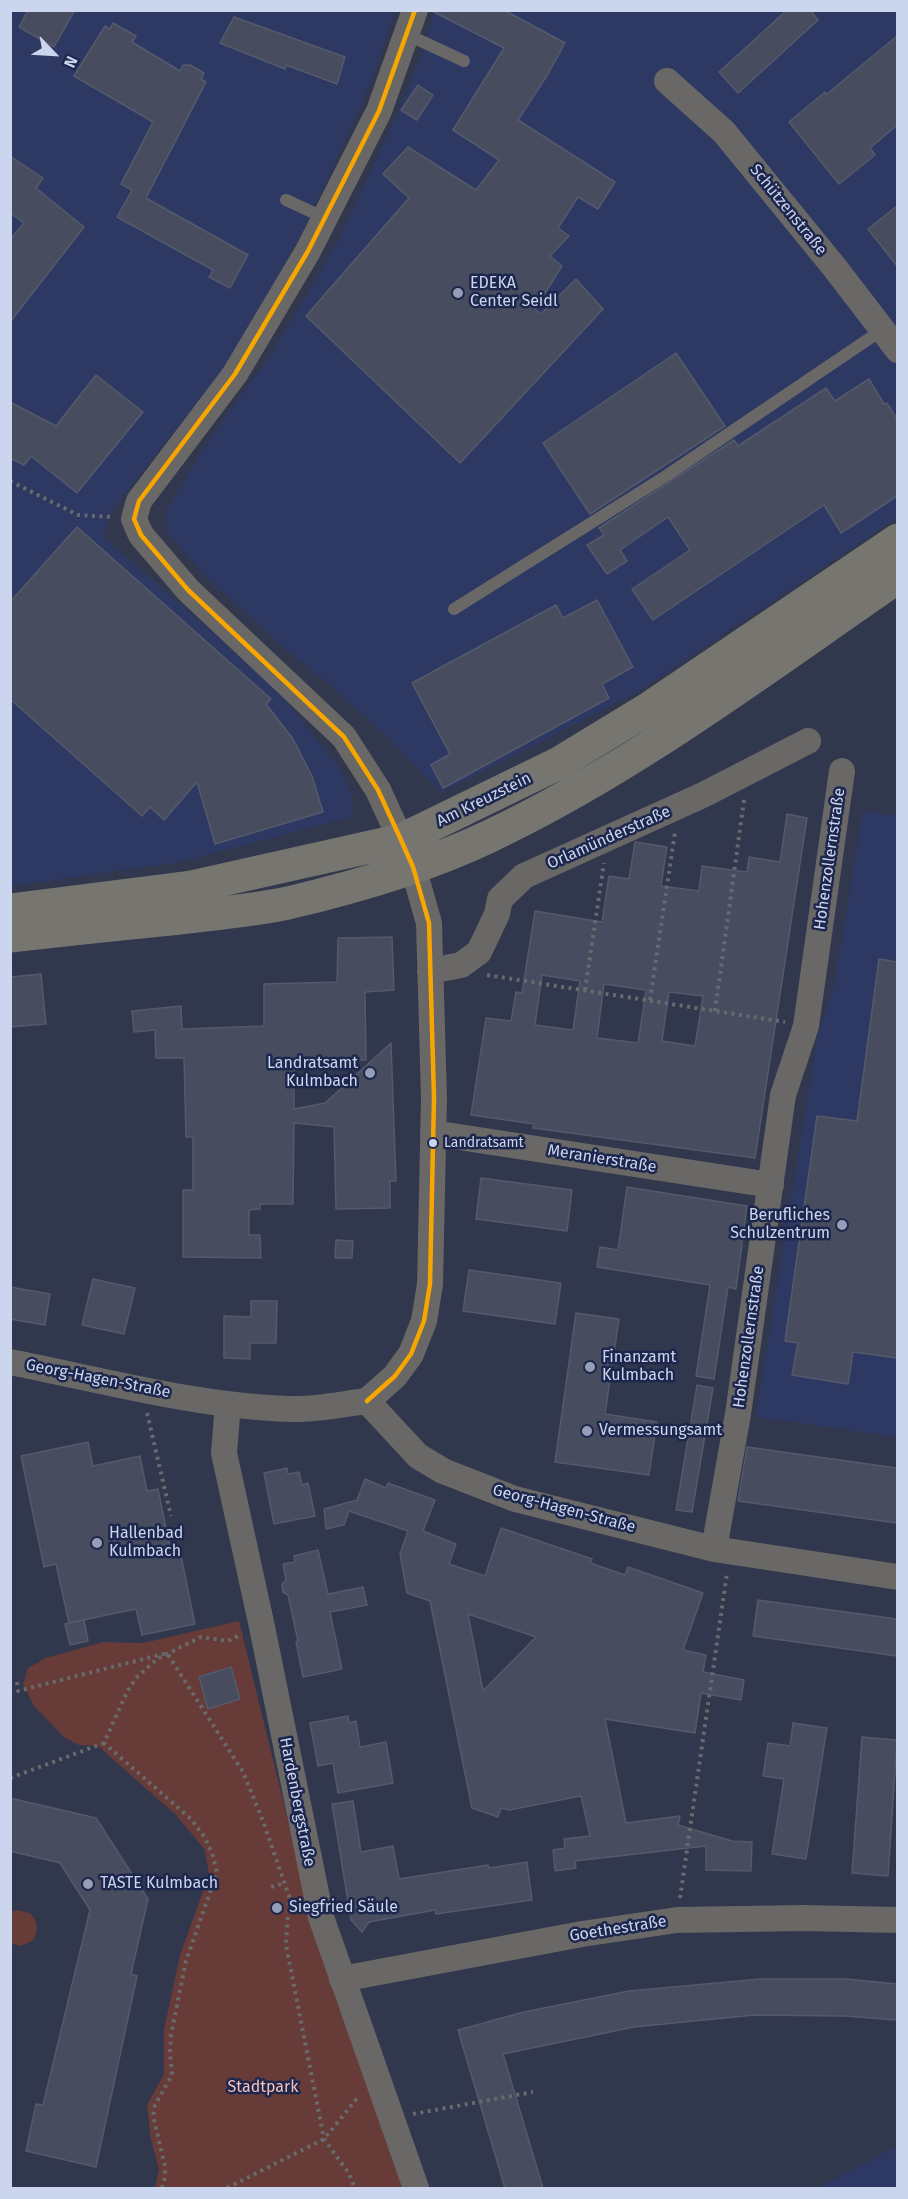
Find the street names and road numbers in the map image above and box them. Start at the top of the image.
street label: Schützenstraße [745,161,831,259]
street label: Am Kreuzstein [434,769,534,831]
street label: Hohenzollernstraße [811,787,849,931]
street label: Orlamünderstraße [544,802,674,874]
street label: Meranierstraße [546,1141,658,1177]
street label: Hohenzollernstraße [730,1265,768,1409]
street label: Georg-Hagen-Straße [24,1356,172,1402]
street label: Georg-Hagen-Straße [490,1481,638,1537]
street label: Hardenbergstraße [275,1736,319,1868]
street label: Goethestraße [568,1912,668,1946]

